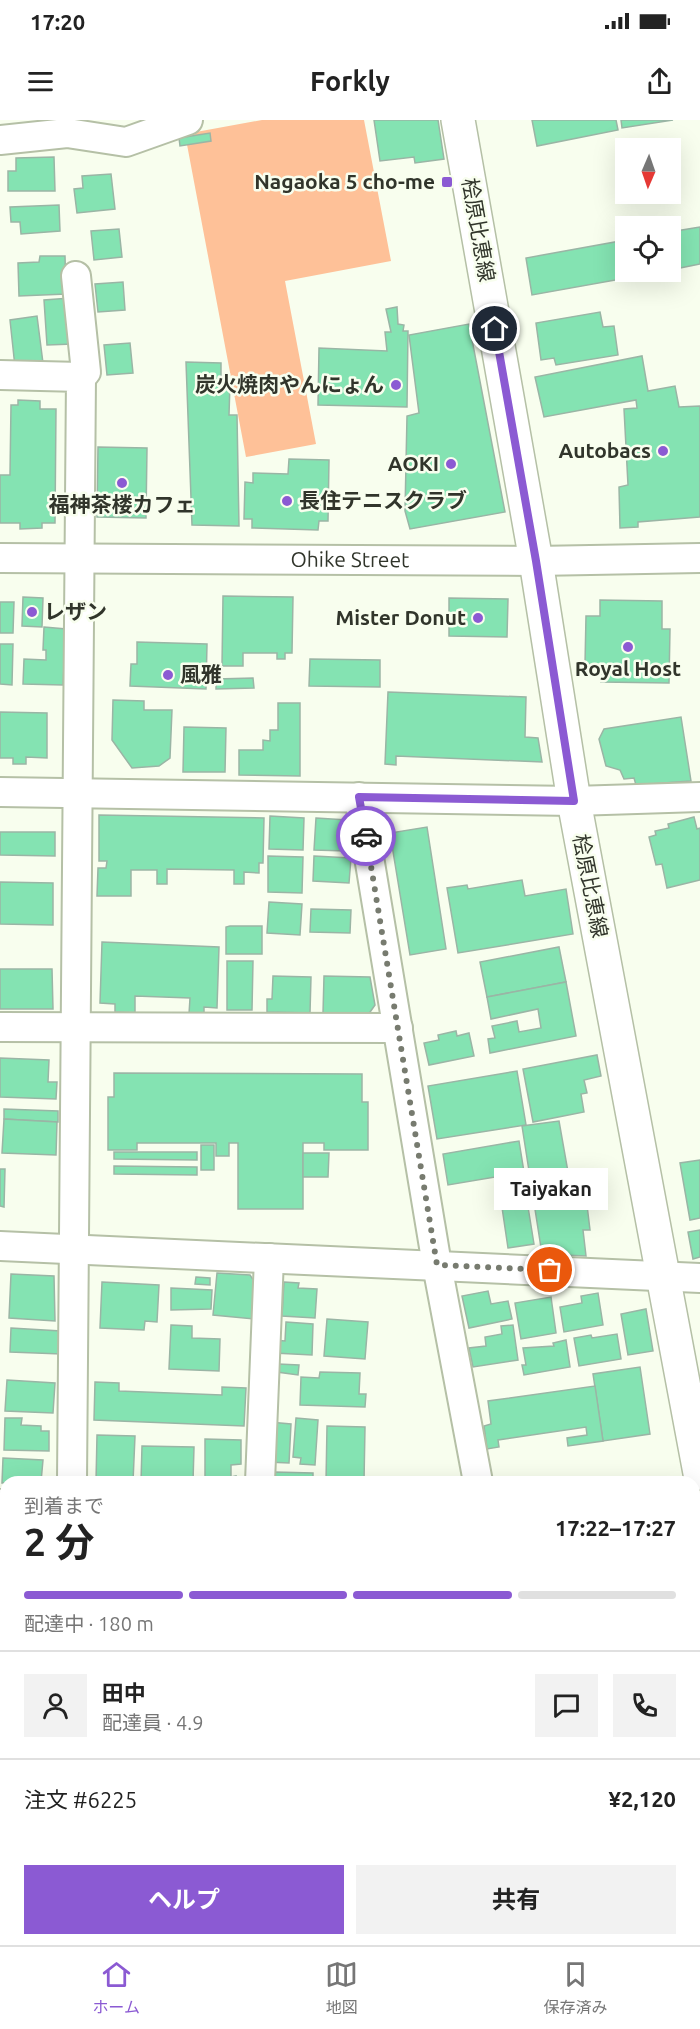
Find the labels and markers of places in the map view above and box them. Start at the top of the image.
place label: Nagaoka 5 cho-me [254,169,435,193]
marker: Nagaoka 5 cho-me [440,175,454,189]
pin [469,303,520,354]
place label: 炭火焼肉やんにょん [195,372,384,396]
marker: 炭火焼肉やんにょん [389,378,403,392]
place label: Autobacs [558,438,651,462]
marker: Autobacs [656,444,670,458]
place label: AOKI [388,451,439,475]
marker: AOKI [444,457,458,471]
marker: 福神茶楼カフェ [115,476,129,490]
place label: 長住テニスクラブ [299,488,467,512]
place label: 福神茶楼カフェ [49,492,196,516]
marker: 長住テニスクラブ [280,494,294,508]
place label: レザン [44,599,107,623]
marker: レザン [25,605,39,619]
place label: Mister Donut [336,605,466,629]
marker: Mister Donut [471,611,485,625]
marker: Royal Host [621,640,635,654]
place label: Royal Host [575,656,681,680]
place label: 風雅 [180,662,222,686]
marker: 風雅 [161,668,175,682]
callout: Taiyakan [493,1168,607,1210]
pin [524,1244,575,1295]

